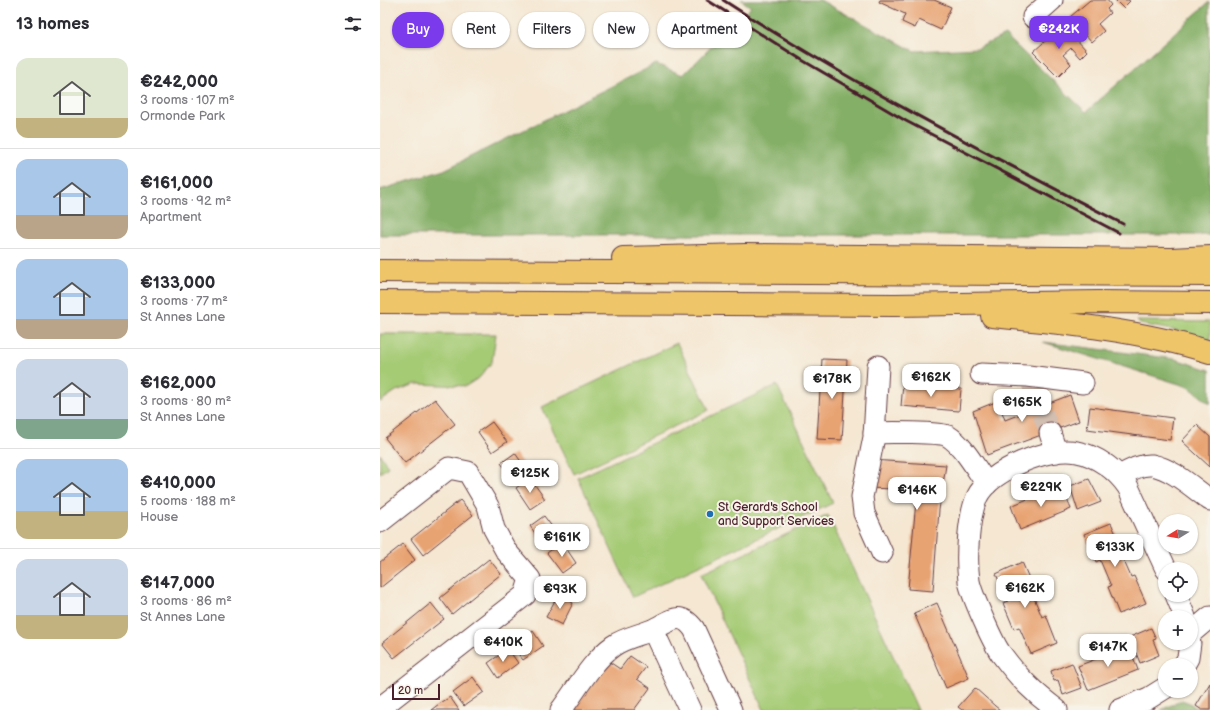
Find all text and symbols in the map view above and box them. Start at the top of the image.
chip: Buy [392,12,444,48]
chip: Rent [452,12,510,48]
chip: Filters [518,12,585,48]
chip: New [593,12,649,48]
chip: Apartment [657,12,752,48]
icon: filters [342,13,364,35]
text: 13 homes [16,14,89,34]
pin: €242K [1031,16,1087,50]
text: €242K [1038,21,1080,37]
text: €242,000 [140,72,218,92]
icon: home [48,74,96,122]
text: 3 rooms · 107 m² [140,92,235,108]
text: Ormonde Park [140,108,225,124]
text: €161,000 [140,173,213,193]
icon: home [48,175,96,223]
text: 3 rooms · 92 m² [140,193,231,209]
text: Apartment [140,209,201,225]
text: €133,000 [140,273,215,293]
icon: home [48,275,96,323]
text: 3 rooms · 77 m² [140,293,228,309]
text: St Annes Lane [140,309,225,325]
pin: €162K [903,364,959,398]
pin: €178K [804,366,860,400]
text: €162K [911,369,951,385]
text: €178K [812,371,852,387]
text: €162,000 [140,373,216,393]
icon: home [48,375,96,423]
pin: €165K [994,389,1050,423]
text: 3 rooms · 80 m² [140,393,231,409]
text: €165K [1002,394,1042,410]
text: St Annes Lane [140,409,225,425]
pin: €125K [502,460,558,494]
text: €125K [510,465,550,481]
text: €410,000 [140,473,216,493]
pin: €229K [1013,474,1069,508]
icon: home [48,475,96,523]
pin: €146K [889,477,945,511]
text: €229K [1020,479,1062,495]
text: €146K [897,482,937,498]
text: 5 rooms · 188 m² [140,493,236,509]
place label: St Gerard's School and Support Services [718,500,834,529]
text: House [140,509,178,525]
marker: St Gerard's School and Support Services [705,509,715,519]
north arrow [1158,514,1198,554]
map controls [1158,514,1198,698]
pin: €161K [534,524,590,558]
text: €161K [543,529,581,545]
pin: €133K [1087,534,1143,568]
text: €133K [1095,539,1135,555]
button: locate [1158,562,1198,602]
text: €147,000 [140,573,215,593]
icon: home [48,575,96,623]
pin: €162K [997,575,1053,609]
pin: €93K [536,576,584,610]
text: €162K [1005,580,1045,596]
text: €93K [543,581,577,597]
text: 3 rooms · 86 m² [140,593,232,609]
text: St Annes Lane [140,609,225,625]
button: + [1158,610,1198,650]
pin: €410K [475,629,531,663]
text: €410K [483,634,523,650]
pin: €147K [1080,634,1136,668]
text: €147K [1089,639,1127,655]
button: − [1158,658,1198,698]
scale bar [392,682,440,701]
text: 20 m [398,684,423,697]

